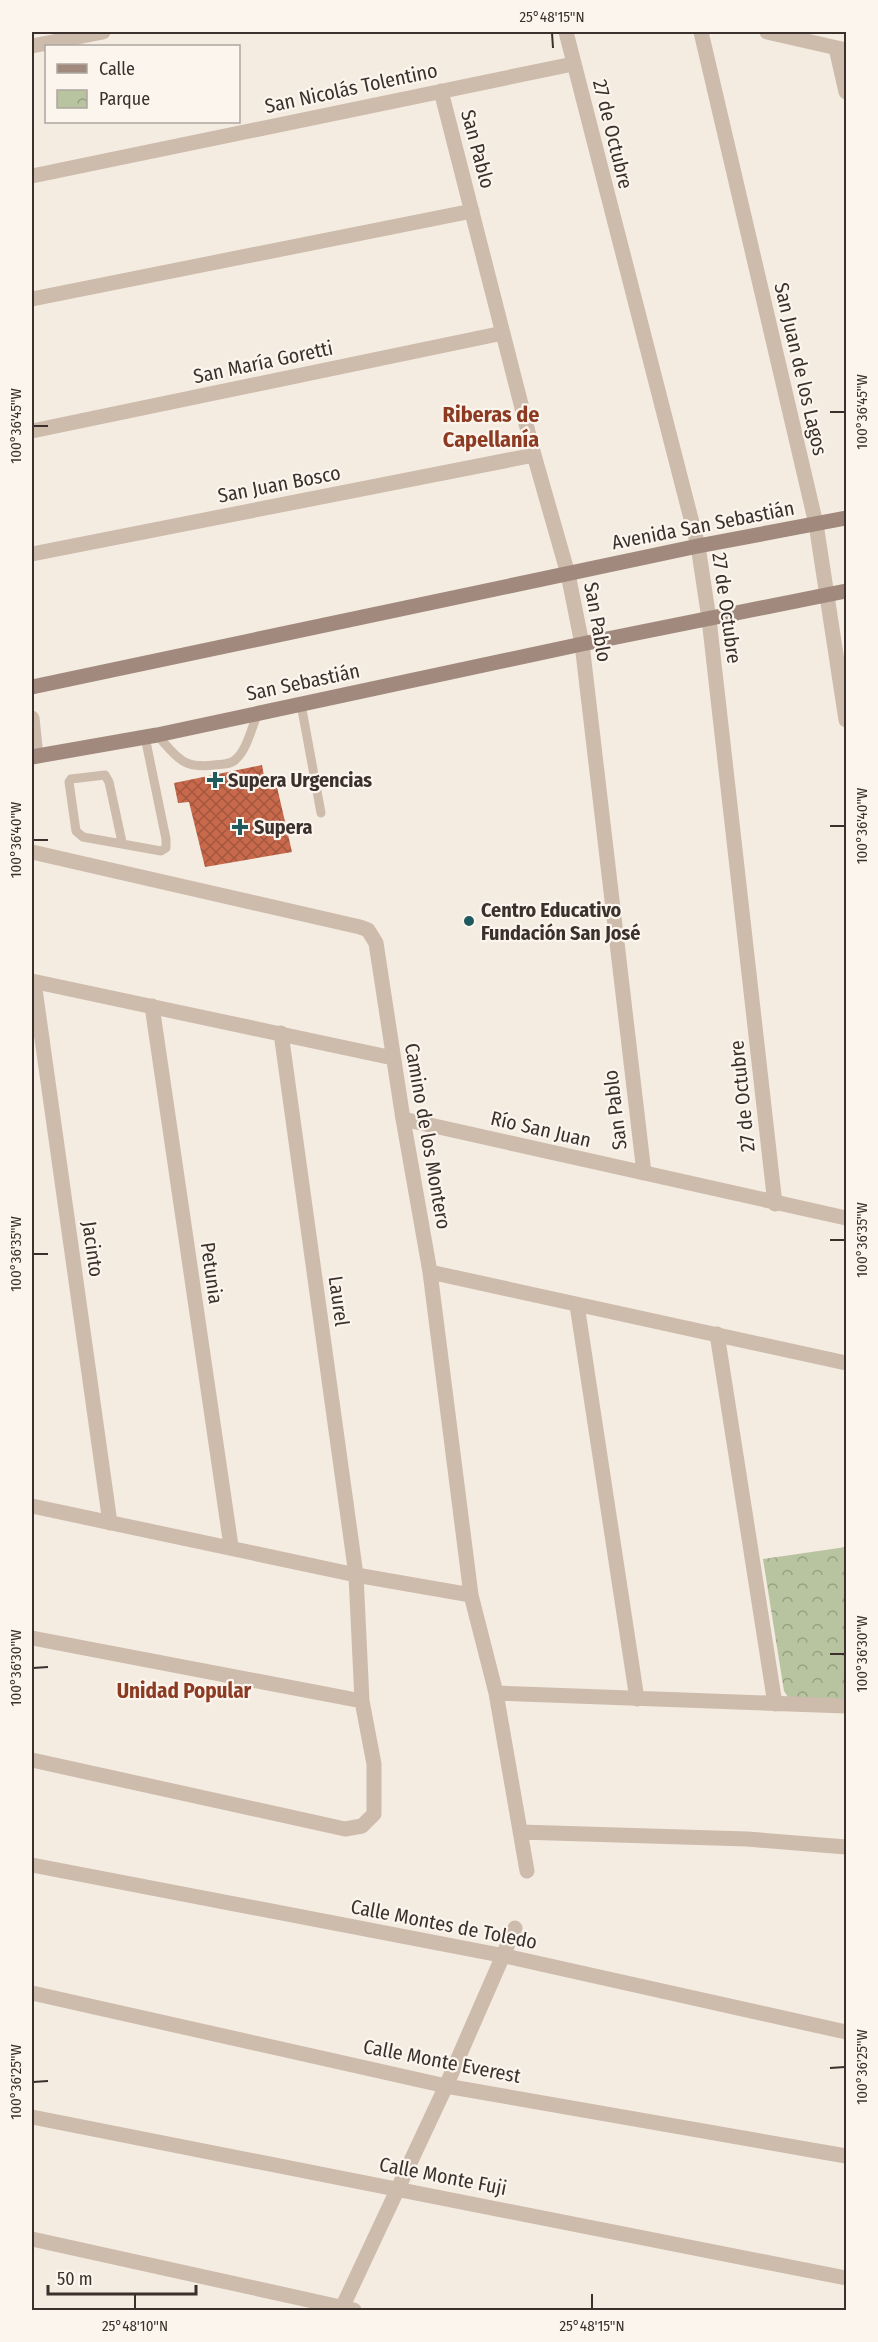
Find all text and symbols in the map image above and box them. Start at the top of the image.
text: 25°48'15"N [519,8,585,26]
legend [45,45,240,123]
text: Calle [99,58,135,80]
street label: San Nicolás Tolentino [263,58,439,118]
street label: 27 de Octubre [588,77,638,191]
text: Parque [99,88,150,110]
street label: San Pablo [456,107,500,191]
street label: San Juan de los Lagos [769,280,833,458]
street label: San María Goretti [191,336,335,388]
text: 100°36'45"W [853,374,871,450]
text: 100°36'45"W [7,388,25,464]
district label: Riberas de Capellanía [443,401,539,453]
street label: San Juan Bosco [216,460,342,508]
street label: Avenida San Sebastián [610,496,796,554]
street label: 27 de Octubre [707,551,747,665]
street label: San Pablo [579,580,617,664]
street label: San Sebastián [244,658,362,706]
place label: Supera Urgencias [228,768,372,792]
marker: Supera Urgencias [206,771,224,789]
text: 100°36'40"W [853,788,871,864]
text: 100°36'40"W [7,802,25,878]
place label: Supera [254,815,312,839]
marker: Supera [231,818,249,836]
place label: Centro Educativo Fundación San José [481,898,640,945]
marker: Centro Educativo Fundación San José [462,914,476,928]
street label: 27 de Octubre [724,1039,760,1153]
street label: Camino de los Montero [400,1041,456,1231]
street label: San Pablo [598,1069,632,1151]
street label: Río San Juan [488,1106,594,1152]
text: 100°36'35"W [853,1202,871,1278]
text: 100°36'35"W [7,1216,25,1292]
street label: Jacinto [77,1220,109,1278]
street label: Petunia [196,1241,228,1305]
street label: Laurel [324,1274,354,1328]
text: 100°36'30"W [853,1616,871,1692]
text: 100°36'30"W [7,1630,25,1706]
district label: Unidad Popular [117,1678,252,1704]
street label: Calle Montes de Toledo [349,1894,539,1954]
text: 100°36'25"W [853,2029,871,2105]
street label: Calle Monte Everest [361,2034,523,2088]
text: 100°36'25"W [7,2044,25,2120]
street label: Calle Monte Fuji [377,2152,509,2200]
scale bar [48,2258,196,2296]
text: 50 m [57,2268,93,2290]
text: 25°48'10"N [102,2317,168,2335]
text: 25°48'15"N [559,2317,625,2335]

